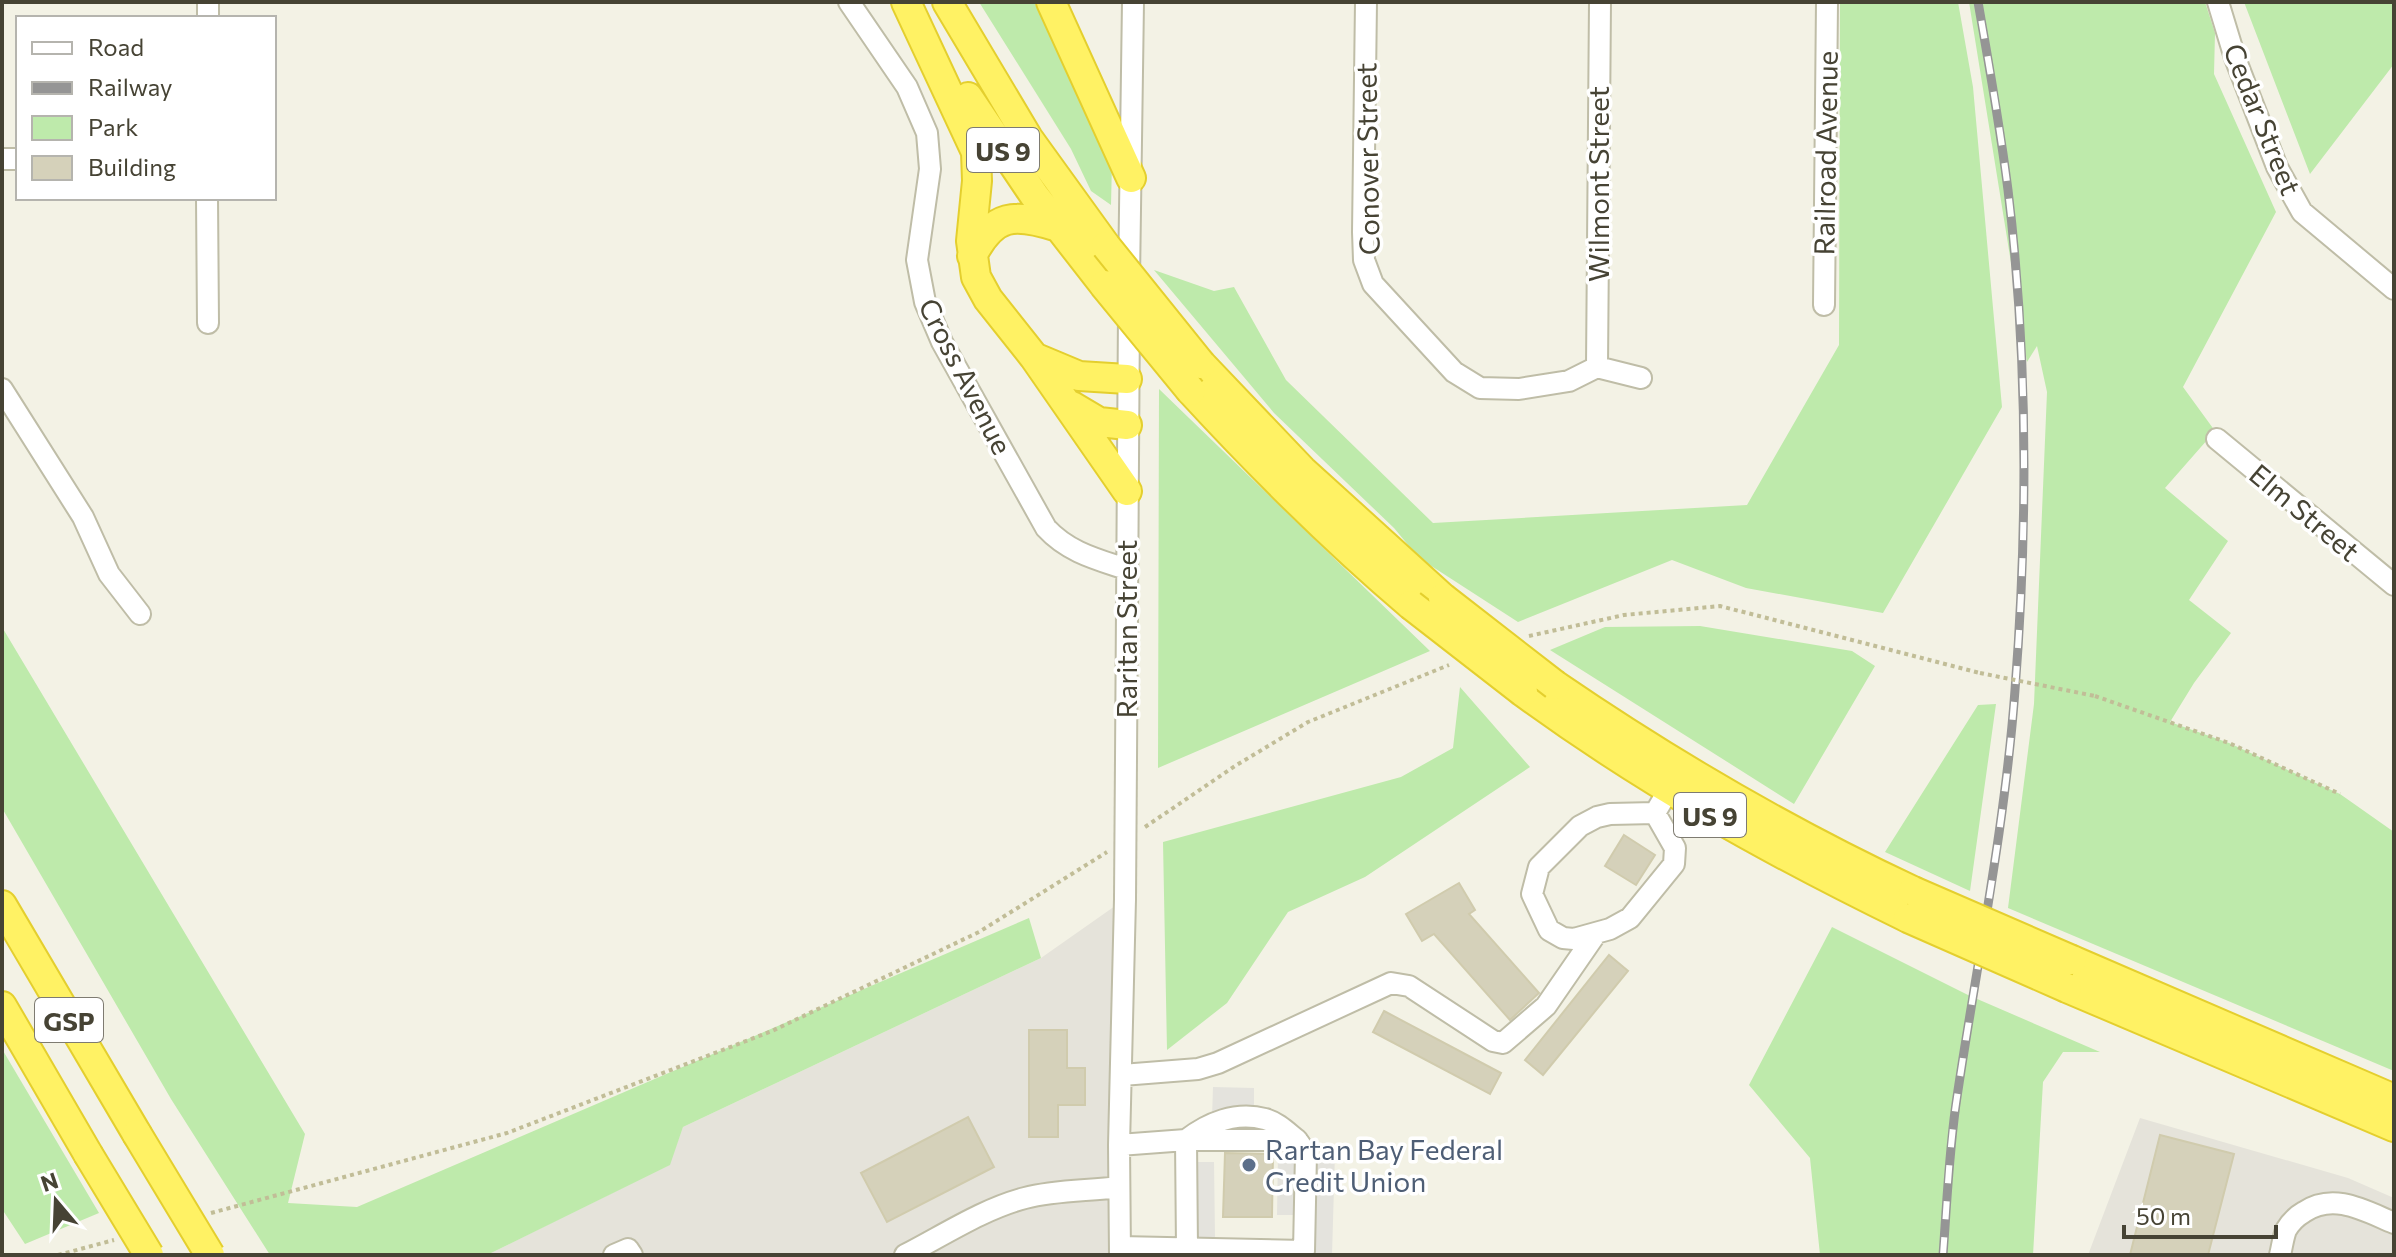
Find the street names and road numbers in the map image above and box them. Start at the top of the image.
street label: Cedar Street [2217,38,2309,200]
street label: Railroad Avenue [1806,50,1844,256]
street label: Conover Street [1348,62,1386,256]
street label: Wilmont Street [1581,86,1615,282]
road number: US 9 [967,128,1039,172]
street label: Cross Avenue [912,292,1020,460]
street label: Elm Street [2243,456,2367,568]
street label: Raritan Street [1109,540,1143,718]
road number: US 9 [1674,793,1746,837]
road number: GSP [35,998,103,1042]

